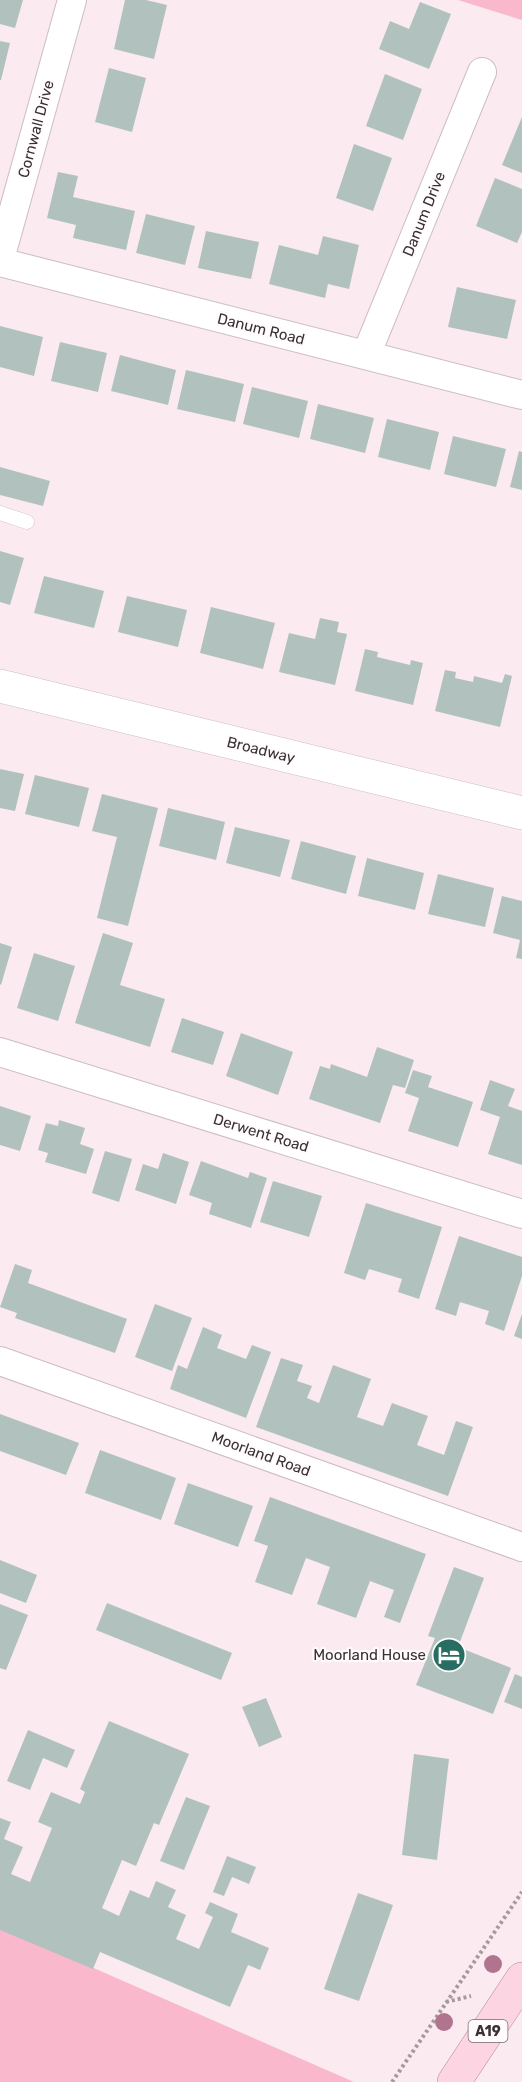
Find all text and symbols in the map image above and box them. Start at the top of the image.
street label: Cornwall Drive [14,78,58,180]
street label: Danum Drive [399,169,449,259]
street label: Danum Road [216,309,306,349]
street label: Broadway [225,733,297,767]
street label: Derwent Road [211,1110,311,1156]
street label: Moorland Road [209,1428,313,1480]
hotel icon: Moorland House [431,1637,467,1673]
place label: Moorland House [313,1646,426,1664]
road number: A19 [468,2020,508,2042]

